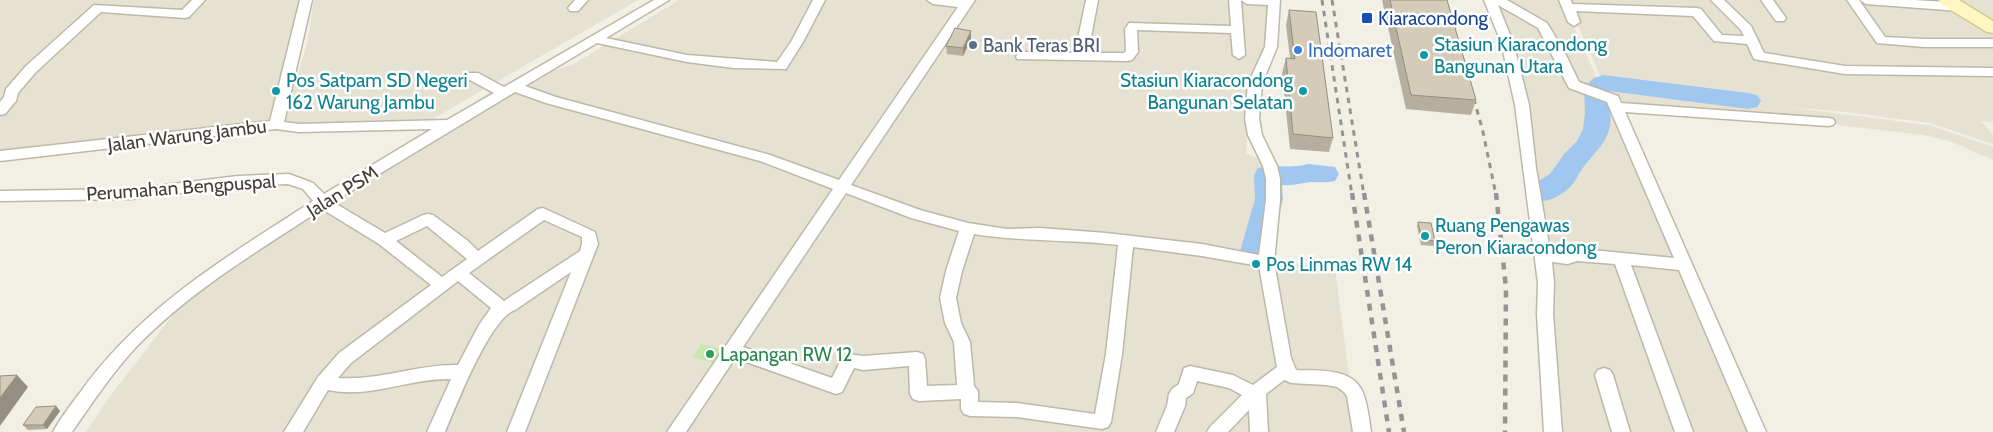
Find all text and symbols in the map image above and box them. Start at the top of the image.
place label: Kiaracondong [1378,7,1489,30]
marker: Kiaracondong [1360,11,1374,25]
place label: Stasiun Kiaracondong Bangunan Utara [1434,33,1608,78]
place label: Bank Teras BRI [983,34,1100,57]
marker: Bank Teras BRI [967,39,979,51]
place label: Indomaret [1308,39,1393,62]
marker: Indomaret [1292,44,1304,56]
marker: Stasiun Kiaracondong Bangunan Utara [1418,49,1430,61]
place label: Pos Satpam SD Negeri 162 Warung Jambu [286,69,468,114]
place label: Stasiun Kiaracondong Bangunan Selatan [1120,69,1294,114]
marker: Pos Satpam SD Negeri 162 Warung Jambu [270,85,282,97]
marker: Stasiun Kiaracondong Bangunan Selatan [1297,85,1309,97]
street label: Jalan Warung Jambu [105,114,268,157]
street label: Jalan PSM [302,161,382,223]
street label: Perumahan Bengpuspal [85,169,277,206]
place label: Ruang Pengawas Peron Kiaracondong [1435,214,1597,259]
marker: Ruang Pengawas Peron Kiaracondong [1419,230,1431,242]
place label: Pos Linmas RW 14 [1266,253,1412,276]
marker: Pos Linmas RW 14 [1250,258,1262,270]
place label: Lapangan RW 12 [720,343,852,366]
marker: Lapangan RW 12 [704,348,716,360]

